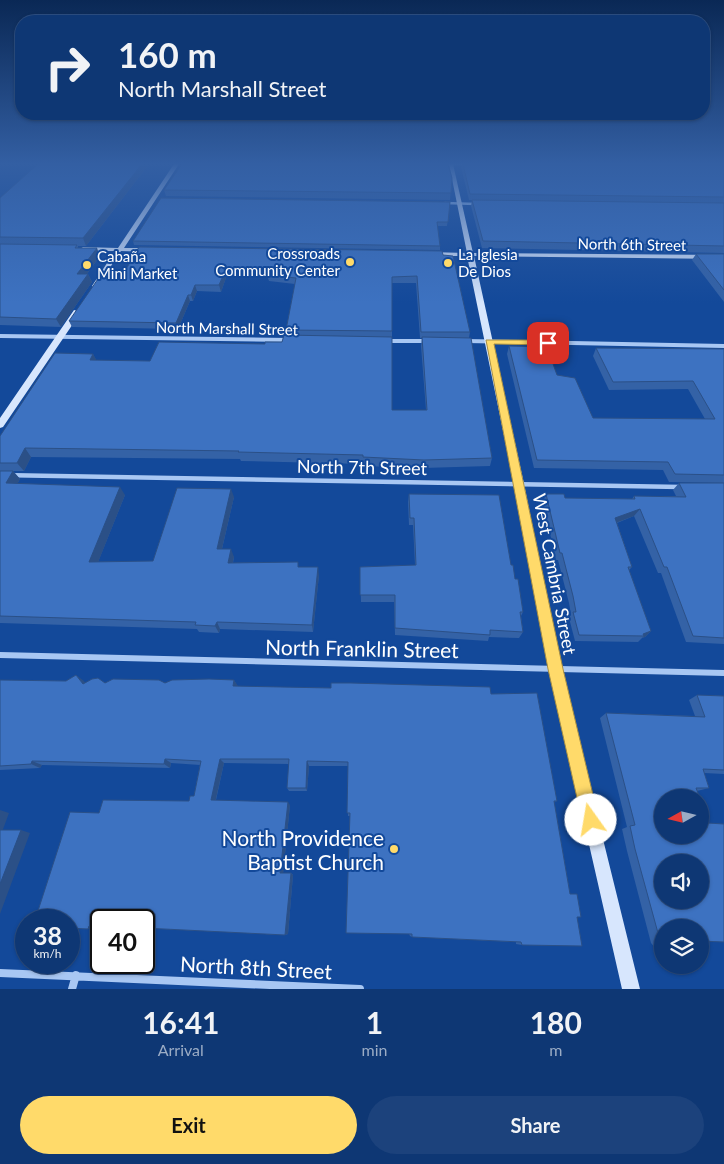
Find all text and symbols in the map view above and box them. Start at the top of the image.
text: 160 m [118,33,217,75]
icon: right [35,35,100,100]
text: North Marshall Street [118,75,326,102]
street label: North 6th Street [578,234,687,254]
place label: Crossroads Community Center [215,244,341,279]
place label: La Iglesia De Dios [458,245,518,280]
place label: Cabaña Mini Market [97,247,178,282]
marker: Crossroads Community Center [344,256,356,268]
marker: La Iglesia De Dios [442,257,454,269]
marker: Cabaña Mini Market [81,259,93,271]
street label: North Marshall Street [156,318,299,338]
pin [527,322,569,364]
icon: arrive [534,329,562,357]
street label: North 7th Street [297,455,428,479]
street label: West Cambria Street [529,492,582,657]
street label: North Franklin Street [265,634,459,662]
north arrow [654,789,709,844]
map controls [654,789,709,974]
position arrow [564,793,616,845]
place label: North Providence Baptist Church [222,825,384,874]
marker: North Providence Baptist Church [388,843,400,855]
button: sound [654,854,709,909]
speed limit sign: 40 [90,909,155,974]
button: layers [654,919,709,974]
text: 38 [33,920,62,950]
text: km/h [33,946,62,961]
street label: North 8th Street [179,951,333,983]
text: 16:41 [142,1004,219,1040]
text: 1 [366,1004,383,1040]
text: 180 [530,1004,582,1040]
text: Arrival [158,1040,204,1059]
text: min [362,1040,388,1059]
text: m [549,1040,562,1059]
button: Exit [20,1096,357,1154]
button: Share [367,1096,704,1154]

